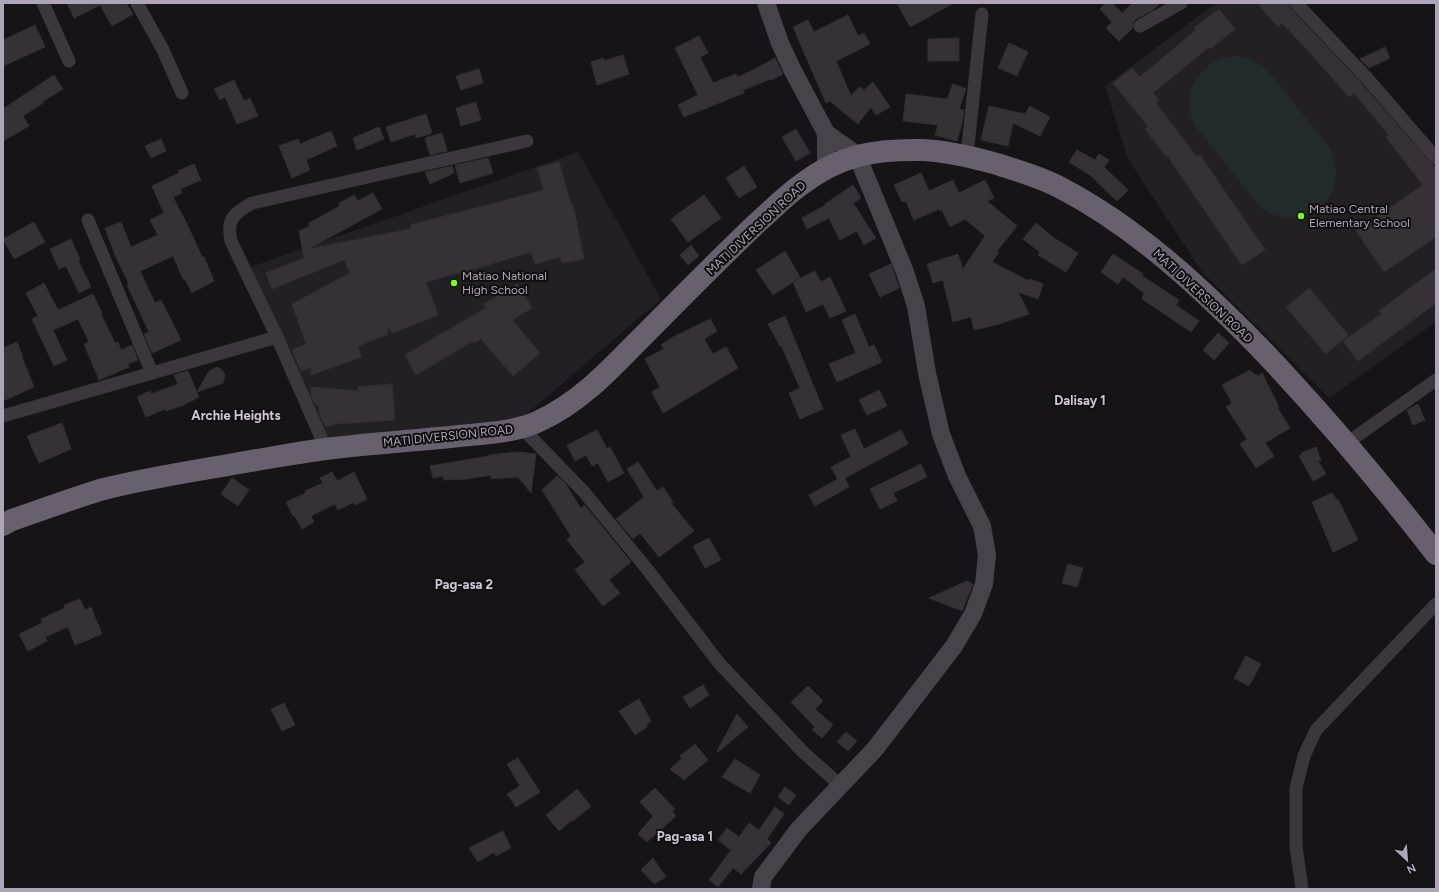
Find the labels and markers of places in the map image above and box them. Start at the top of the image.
place label: Matiao Central Elementary School [1309,202,1410,230]
marker: Matiao Central Elementary School [1296,211,1306,221]
place label: Matiao National High School [462,269,547,297]
marker: Matiao National High School [449,278,459,288]

